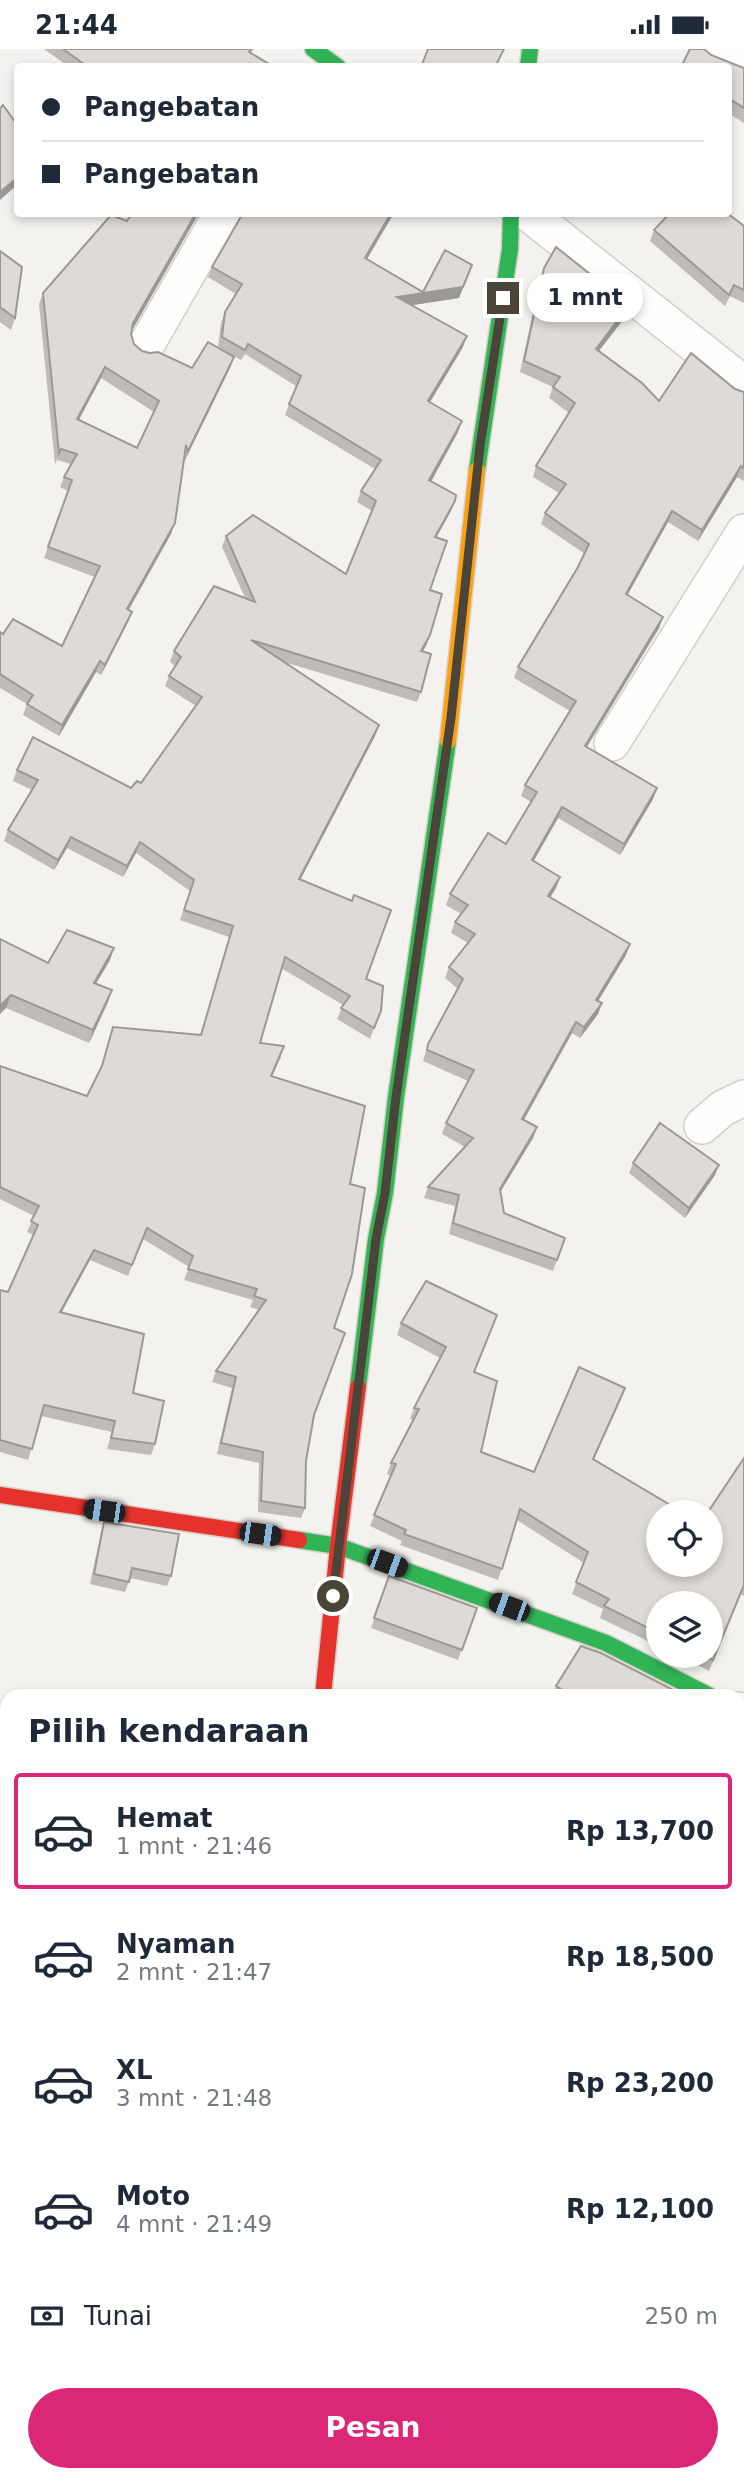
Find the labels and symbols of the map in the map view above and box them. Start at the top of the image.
callout: 1 mnt [528,273,643,323]
route end [487,282,519,314]
car [82,1498,127,1524]
car [238,1521,283,1547]
car [364,1546,411,1580]
route start [317,1580,349,1612]
car [486,1590,533,1624]

